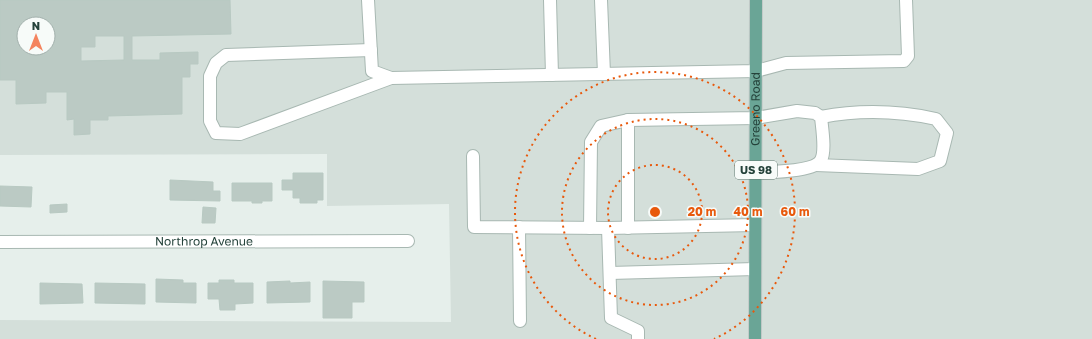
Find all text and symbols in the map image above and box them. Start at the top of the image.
north arrow [16,16,56,56]
text: N [32,19,40,32]
street label: Greeno Road [748,72,763,146]
road number: US 98 [735,161,777,179]
text: 20 m [688,204,716,219]
text: 40 m [734,204,762,219]
text: 60 m [781,204,809,219]
centre of rings [648,205,662,219]
street label: Northrop Avenue [155,233,253,249]

